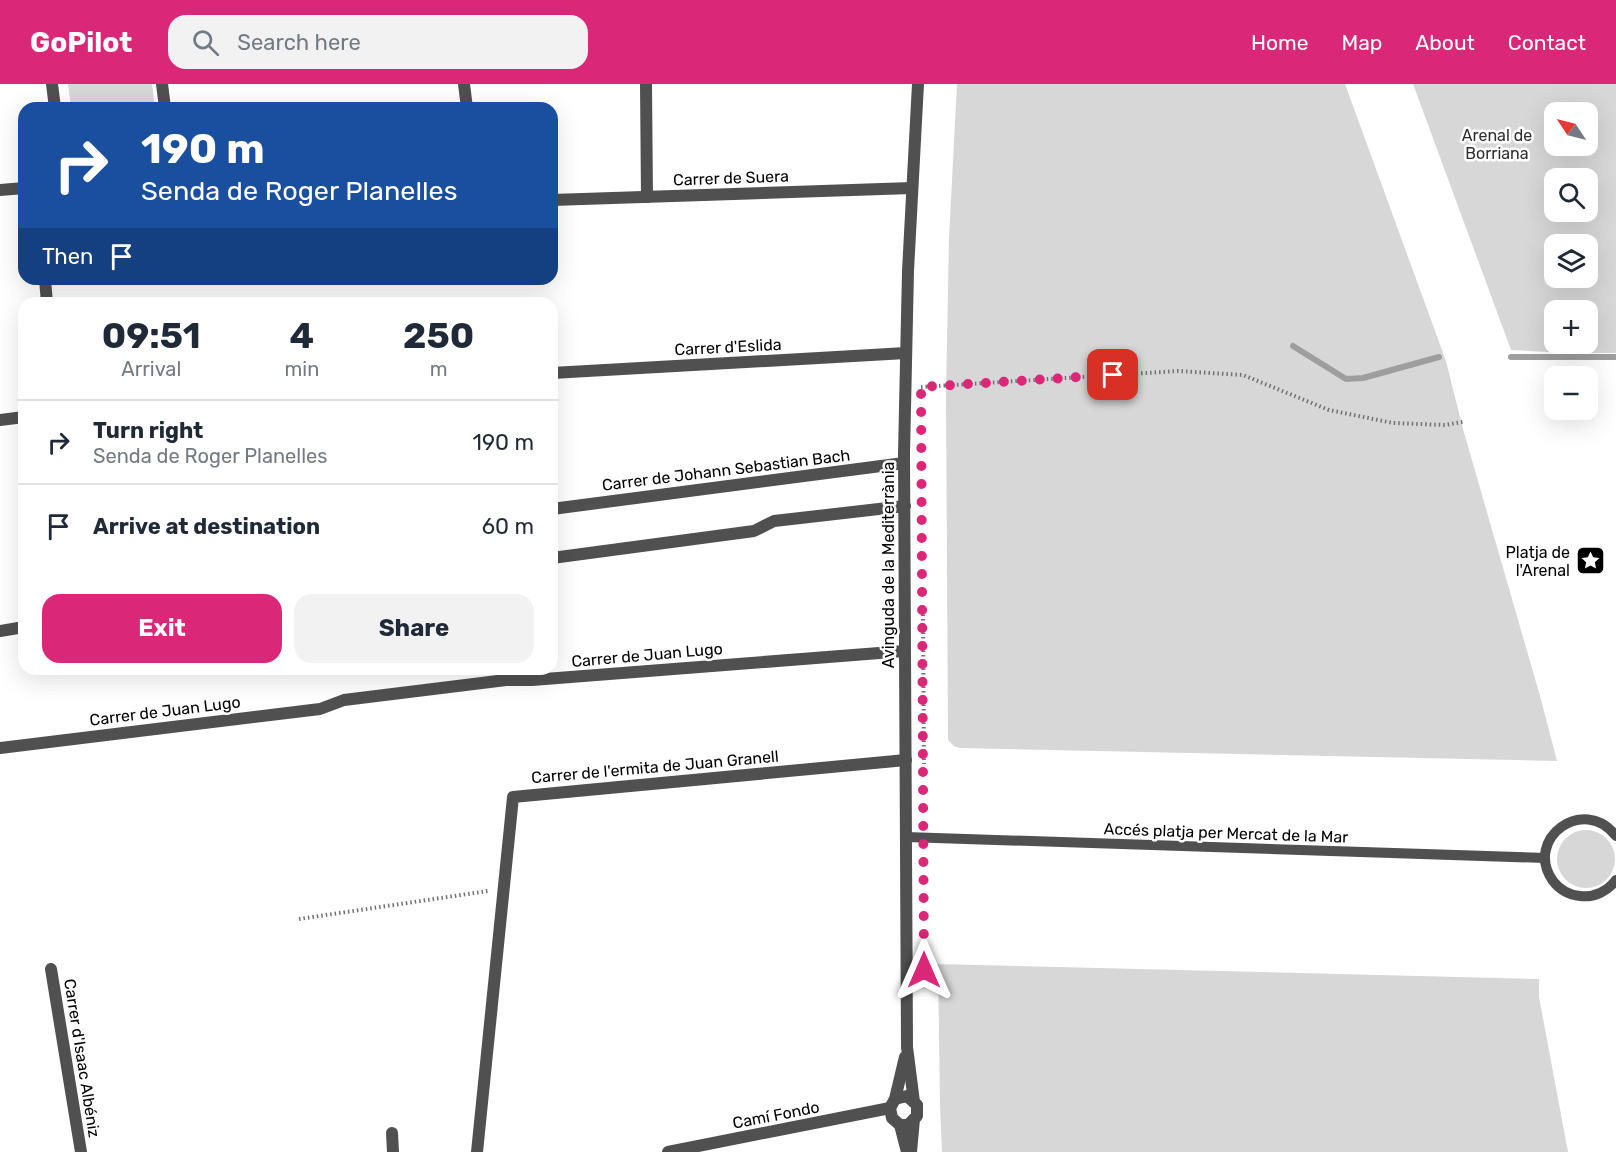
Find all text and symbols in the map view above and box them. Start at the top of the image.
search box [168,15,588,69]
text: GoPilot [30,26,132,59]
icon: search [189,26,222,59]
text: Search here [237,29,361,56]
text: Home [1251,30,1308,55]
text: Map [1341,30,1382,55]
text: About [1415,30,1475,55]
text: Contact [1508,30,1586,55]
north arrow [1544,102,1598,156]
map controls [1544,102,1598,420]
text: 190 m [141,124,265,174]
icon: right [42,126,120,204]
park label: Arenal de Borriana [1462,126,1532,163]
street label: Carrer de Suera [673,166,789,190]
button: search [1544,168,1598,222]
text: Senda de Roger Planelles [141,175,457,207]
button: layers [1544,234,1598,288]
icon: arrive [105,240,138,273]
text: Then [42,243,93,270]
button: + [1544,300,1598,354]
text: 09:51 [102,314,201,357]
text: 4 [290,314,314,357]
text: 250 [403,314,474,357]
street label: Carrer d'Eslida [674,335,782,359]
pin [1087,349,1138,400]
text: Arrival [121,357,181,381]
text: min [285,357,319,381]
text: m [430,357,448,381]
icon: arrive [1096,358,1129,391]
button: − [1544,366,1598,420]
text: Turn right [93,417,203,444]
icon: right [42,426,75,459]
text: 190 m [473,429,534,456]
text: Senda de Roger Planelles [93,444,327,468]
street label: Carrer de Johann Sebastian Bach [601,445,851,495]
street label: Avinguda de la Mediterrània [879,462,898,668]
icon: arrive [42,510,75,543]
text: Arrive at destination [93,513,320,540]
text: 60 m [482,513,534,540]
place label: Platja de l'Arenal [1506,543,1570,580]
place icon: Platja de l'Arenal [1575,545,1607,577]
button: Exit [42,594,282,663]
button: Share [294,594,534,663]
street label: Carrer de Juan Lugo [571,639,723,671]
street label: Carrer de Juan Lugo [89,692,241,730]
street label: Carrer de l'ermita de Juan Granell [531,747,779,787]
street label: Accés platja per Mercat de la Mar [1103,819,1349,847]
position arrow [892,938,956,1002]
street label: Carrer d'Isaac Albéniz [60,977,104,1139]
street label: Camí Fondo [731,1097,821,1133]

